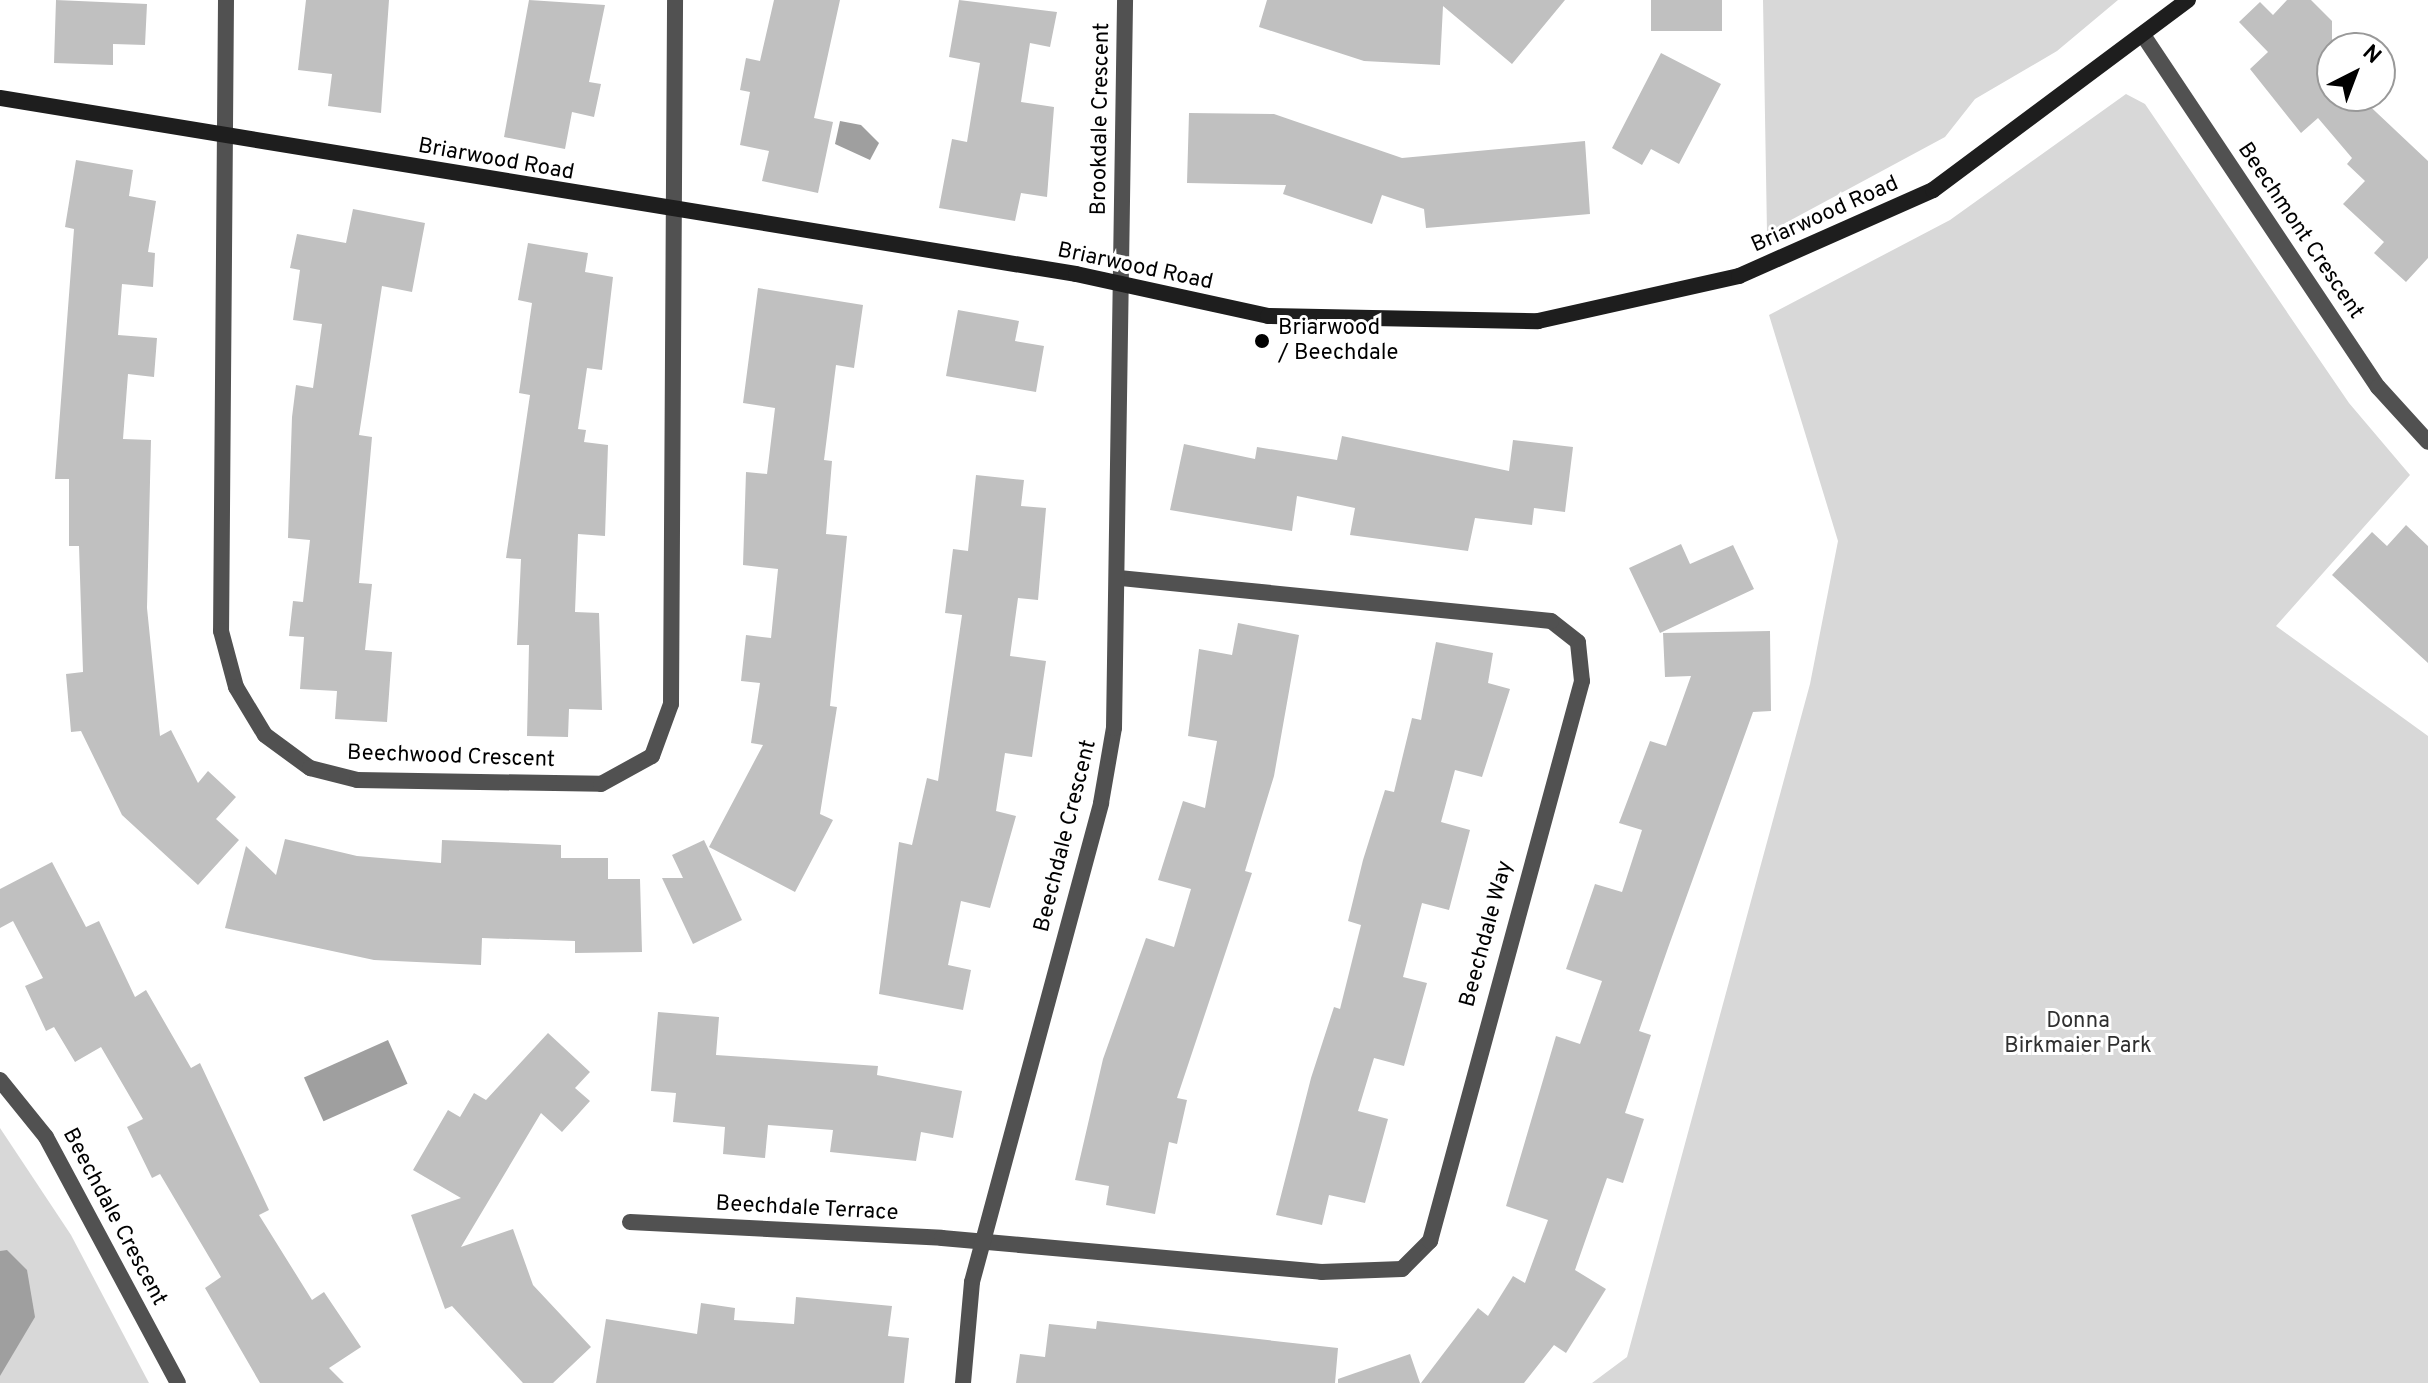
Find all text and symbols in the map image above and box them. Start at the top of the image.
street label: Brookdale Crescent [1086,22,1116,216]
north arrow [2316,32,2396,112]
text: N [2356,40,2386,71]
street label: Briarwood Road [416,133,576,187]
street label: Beechmont Crescent [2231,138,2369,324]
street label: Briarwood Road [1747,171,1903,259]
street label: Briarwood Road [1055,238,1215,296]
place label: Briarwood / Beechdale [1278,315,1398,366]
marker: Briarwood / Beechdale [1253,332,1271,350]
street label: Beechdale Crescent [1029,737,1103,935]
street label: Beechwood Crescent [347,740,555,774]
street label: Beechdale Way [1455,858,1519,1010]
park label: Donna Birkmaier Park [2004,1008,2152,1060]
street label: Beechdale Crescent [56,1124,172,1310]
street label: Beechdale Terrace [714,1191,900,1227]

